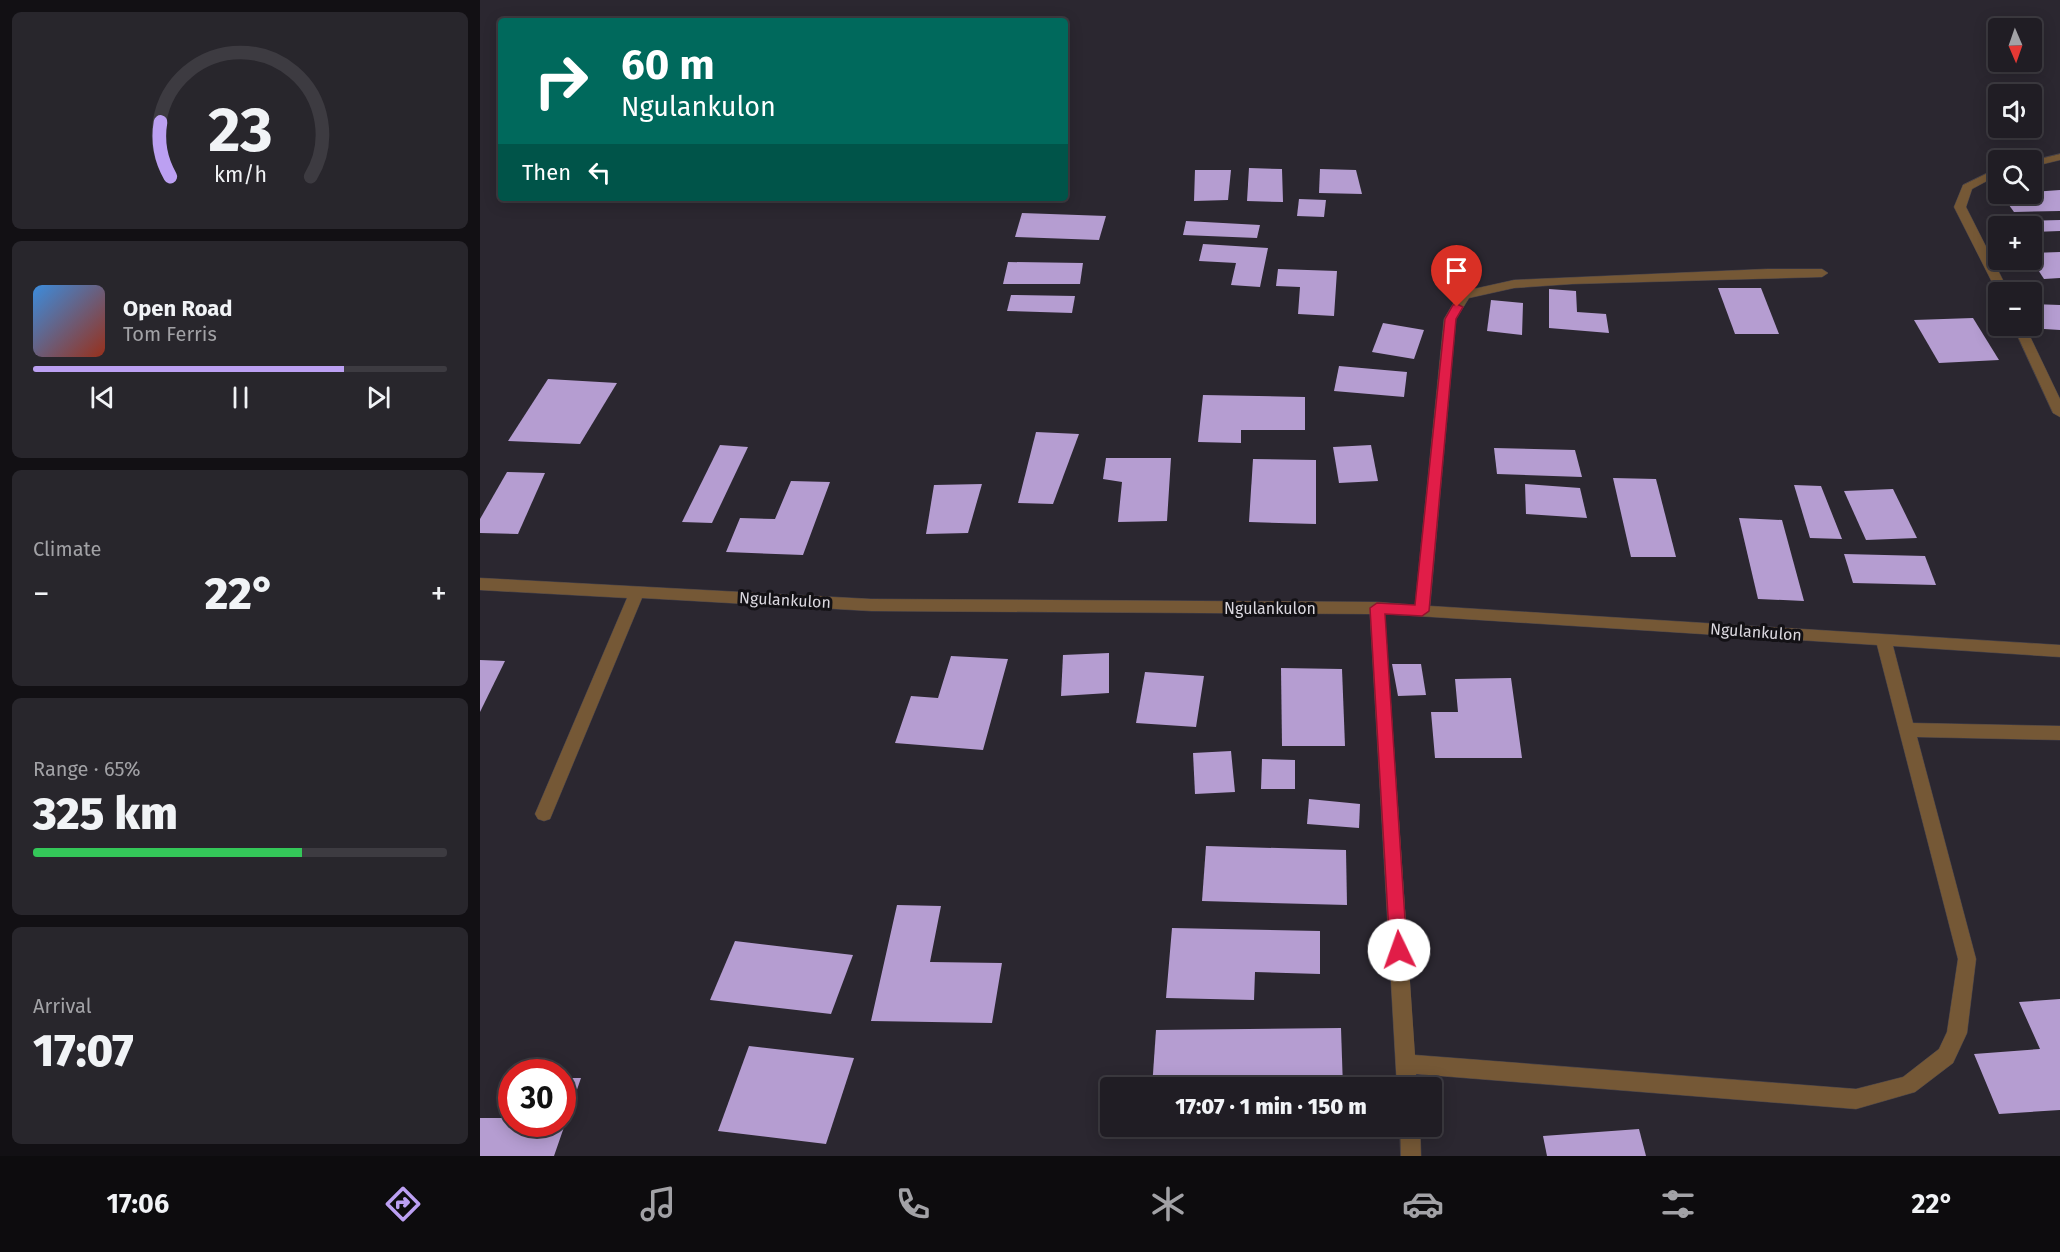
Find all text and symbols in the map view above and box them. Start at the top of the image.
north arrow [1988,18,2042,72]
map controls [1988,18,2042,336]
text: 60 m [621,40,715,90]
icon: right [522,42,600,120]
button: sound [1988,84,2042,138]
text: Ngulankulon [621,91,776,123]
text: 23 [208,94,272,169]
button: search [1988,150,2042,204]
icon: left [583,156,616,189]
text: Then [522,159,571,186]
text: km/h [213,163,267,189]
button: + [1988,216,2042,270]
pin [1431,245,1482,307]
icon: arrive [1440,254,1473,287]
button: − [1988,282,2042,336]
text: Open Road [123,295,233,322]
text: Tom Ferris [123,322,217,346]
icon: previous [86,381,119,414]
icon: pause [224,381,257,414]
icon: next [362,381,395,414]
text: Climate [33,537,101,561]
text: 22° [205,567,275,621]
text: − [33,574,50,614]
text: + [431,574,447,614]
street label: Ngulankulon [739,588,831,612]
street label: Ngulankulon [1224,599,1316,618]
street label: Ngulankulon [1710,619,1802,645]
text: Range · 65% [33,757,141,781]
text: 325 km [33,787,178,841]
position arrow [1367,918,1431,982]
text: Arrival [33,994,92,1018]
text: 17:07 [33,1024,134,1078]
speed limit sign: 30 [498,1059,576,1137]
text: 17:07 · 1 min · 150 m [1175,1093,1367,1120]
icon: directions [382,1183,424,1225]
icon: music [637,1183,679,1225]
icon: phone [892,1183,934,1225]
icon: climate [1147,1183,1189,1225]
icon: car [1402,1183,1444,1225]
icon: filters [1657,1183,1699,1225]
text: 17:06 [106,1188,169,1220]
text: 22° [1911,1188,1953,1220]

